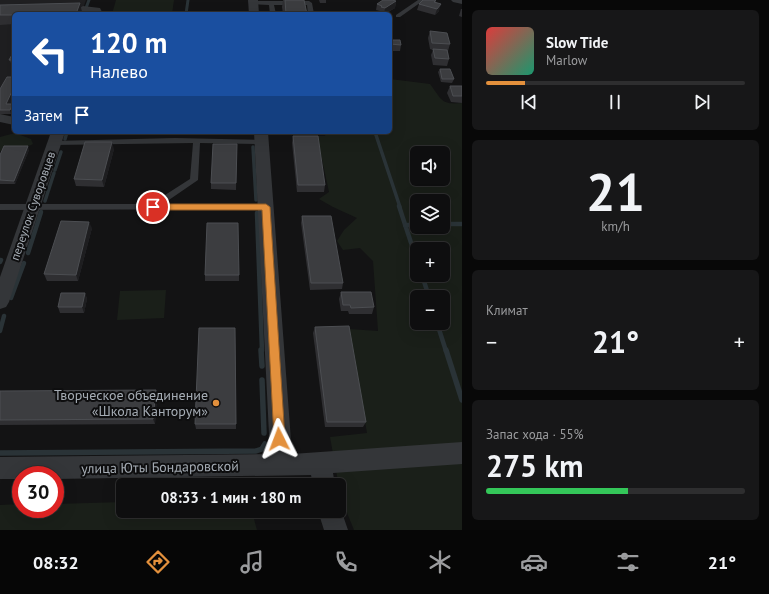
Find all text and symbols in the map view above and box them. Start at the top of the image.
text: 120 m [90,24,167,61]
icon: left [24,28,76,80]
text: Slow Tide [546,33,608,52]
text: Marlow [546,52,587,69]
text: Налево [90,60,148,83]
icon: previous [518,91,540,113]
icon: pause [604,91,626,113]
icon: next [691,91,713,113]
icon: arrive [71,104,93,126]
text: Затем [24,106,63,125]
map controls [410,146,450,330]
button: sound [410,146,450,186]
street label: переулок Суворовцев [7,149,58,262]
text: 21 [586,158,645,225]
pin [136,190,170,224]
button: layers [410,194,450,234]
icon: arrive [142,196,164,218]
text: km/h [601,218,630,235]
button: + [410,242,450,282]
button: − [410,290,450,330]
text: Климат [486,302,528,319]
text: 21° [592,322,639,361]
text: − [486,328,497,356]
text: + [734,328,745,356]
place label: Творческое объединение «Школа Канторум» [54,386,208,420]
marker: Творческое объединение «Школа Канторум» [211,398,221,408]
position arrow [258,418,300,460]
text: Запас хода · 55% [486,426,584,443]
text: 275 km [486,446,584,485]
street label: улица Юты Бондаровской [81,457,239,477]
speed limit sign: 30 [12,466,64,518]
text: 08:33 · 1 мин · 180 m [161,488,301,507]
icon: directions [144,548,172,576]
icon: music [238,548,266,576]
icon: phone [332,548,360,576]
icon: climate [426,548,454,576]
icon: car [520,548,548,576]
icon: filters [614,548,642,576]
text: 08:32 [33,551,79,574]
text: 21° [708,551,736,574]

